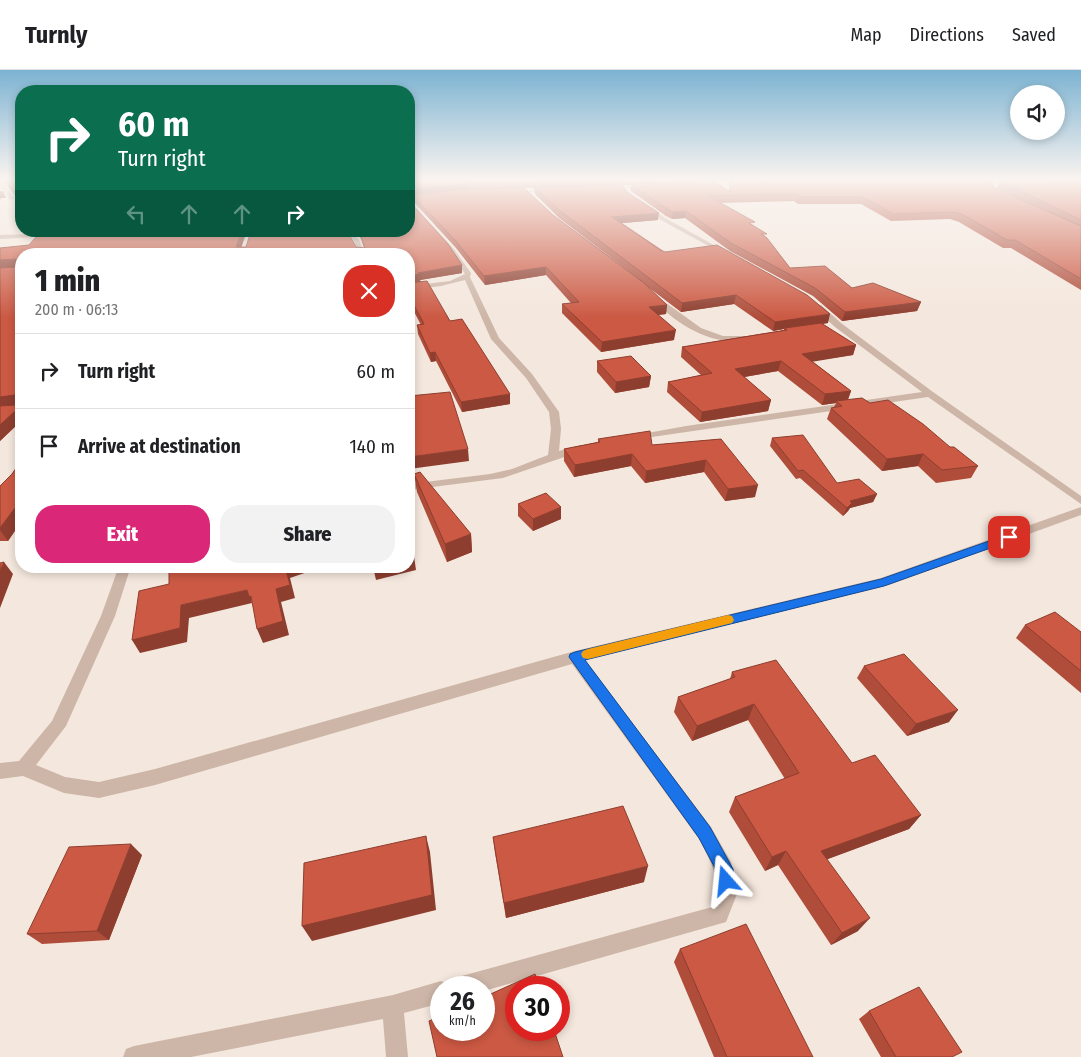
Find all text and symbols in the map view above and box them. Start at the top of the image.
text: Turnly [25,21,87,49]
text: Map [850,24,882,46]
text: Directions [910,24,984,46]
text: Saved [1012,24,1056,46]
map controls [1010,85,1065,140]
button: sound [1010,85,1065,140]
text: 60 m [118,103,189,145]
icon: right [35,105,100,170]
text: Turn right [118,145,206,172]
icon: left [122,200,150,228]
icon: ahead [175,200,203,228]
icon: ahead [228,200,256,228]
icon: right [281,200,309,228]
text: 1 min [35,263,100,299]
button: close [343,265,395,317]
text: 200 m · 06:13 [35,300,118,319]
icon: right [35,357,63,385]
text: Turn right [78,360,155,383]
text: 60 m [357,360,395,383]
icon: arrive [35,432,63,460]
text: Arrive at destination [78,435,241,458]
text: 140 m [349,435,395,458]
button: Exit [35,505,210,563]
button: Share [220,505,395,563]
pin [988,516,1030,558]
icon: arrive [995,523,1023,551]
position arrow [699,854,751,906]
speed limit sign: 30 [505,976,570,1041]
text: 26 [450,987,475,1017]
text: km/h [449,1014,476,1028]

